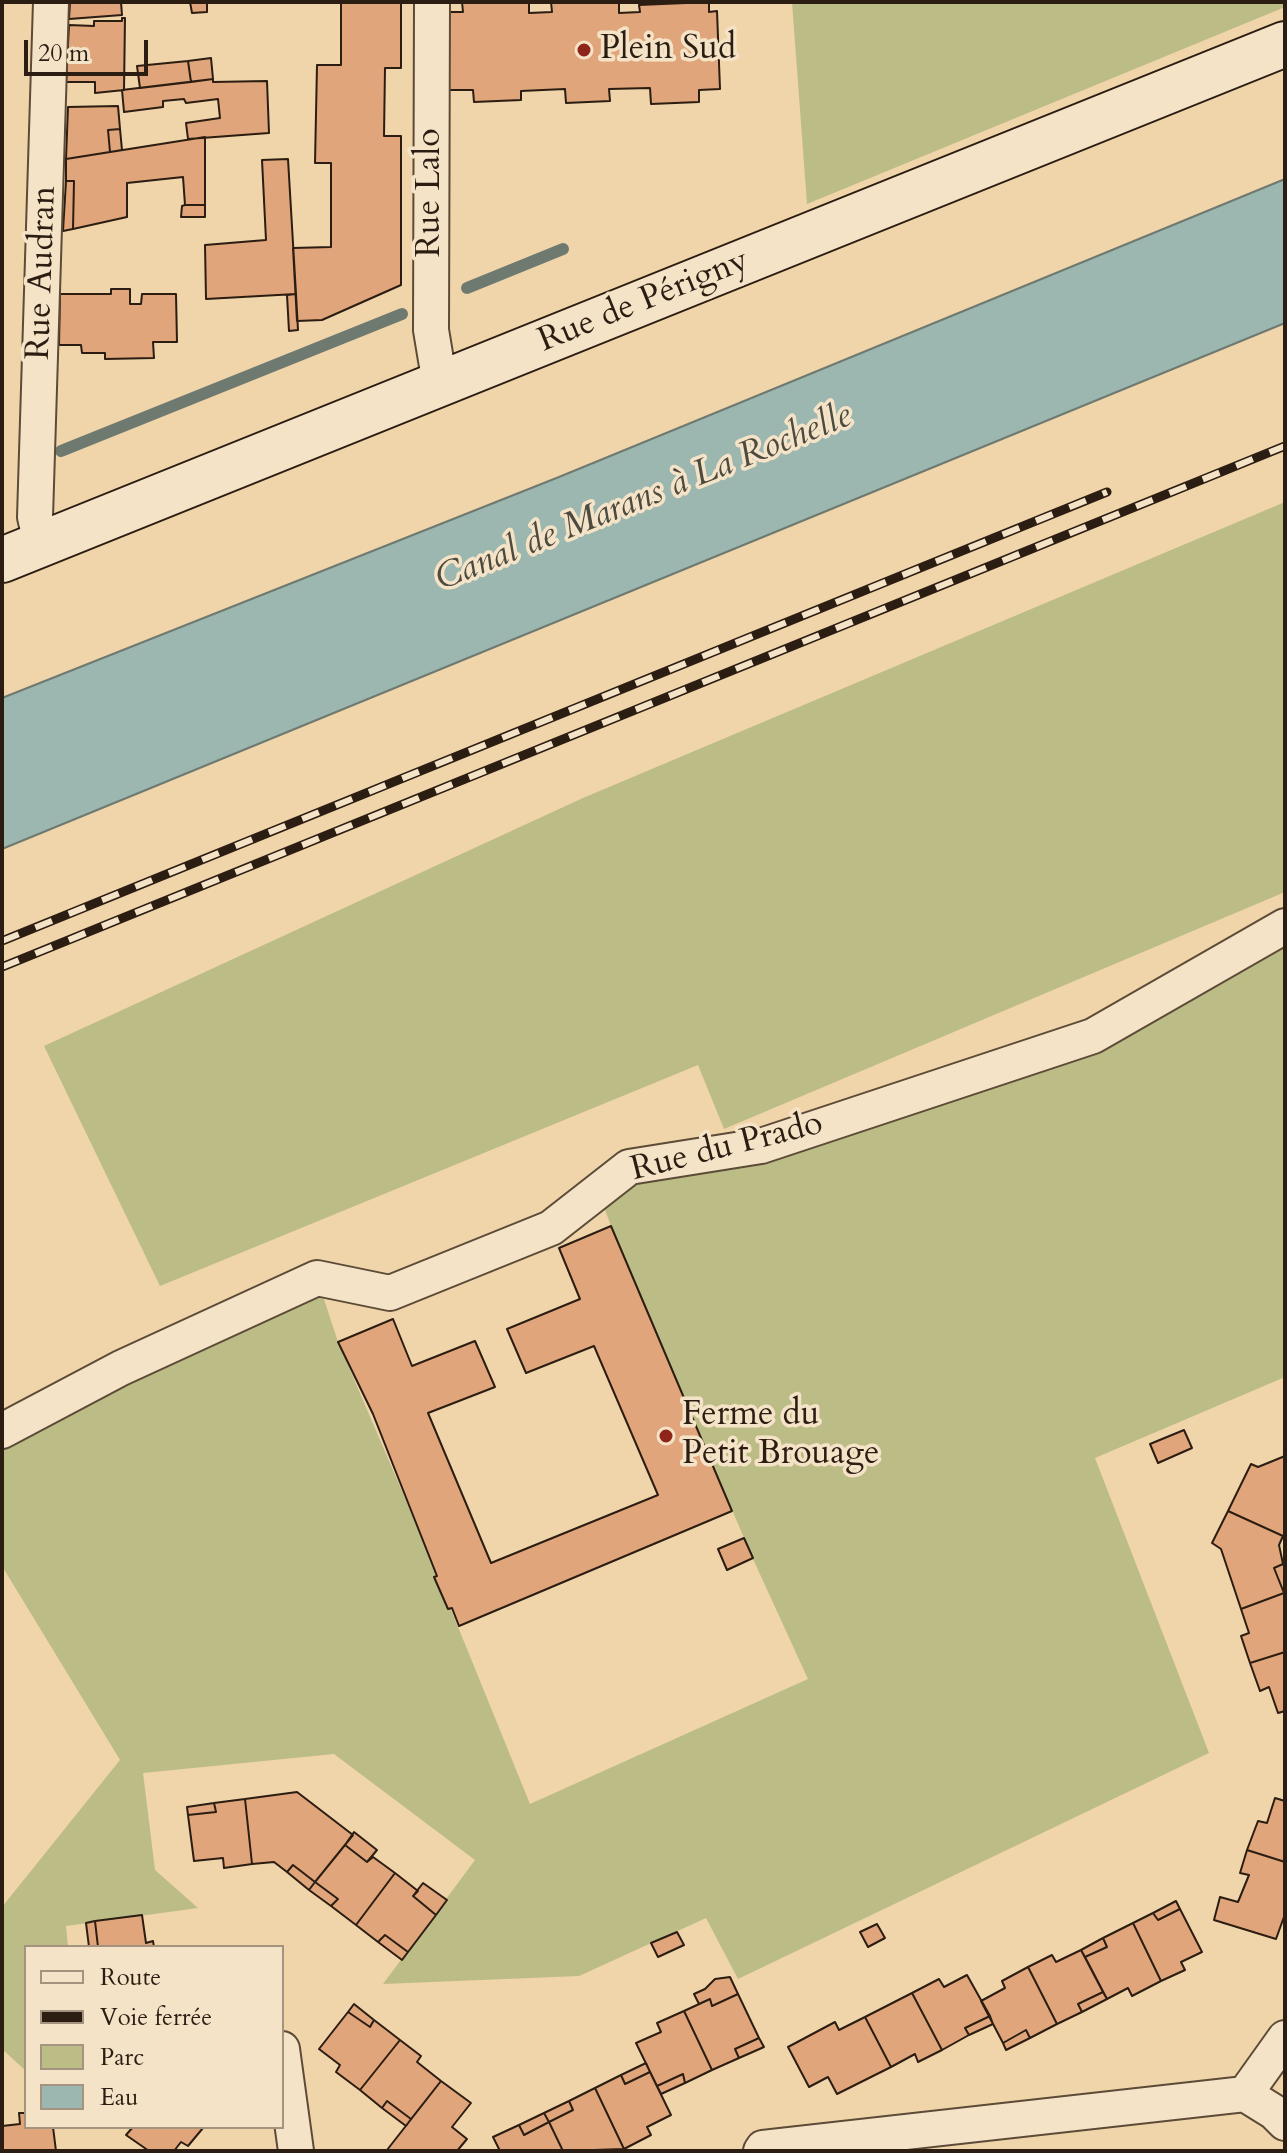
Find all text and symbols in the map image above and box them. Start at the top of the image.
scale bar [28,24,152,74]
place label: Plein Sud [600,30,736,70]
text: 20 m [38,37,89,70]
marker: Plein Sud [575,41,593,59]
street label: Rue Lalo [411,128,451,258]
street label: Rue Audran [20,185,66,361]
street label: Rue de Périgny [533,241,755,363]
water label: Canal de Marans à La Rochelle [430,396,858,602]
street label: Rue du Prado [627,1104,827,1192]
place label: Ferme du Petit Brouage [682,1396,879,1476]
marker: Ferme du Petit Brouage [657,1427,675,1445]
legend [24,1945,284,2129]
text: Route [100,1961,161,1994]
text: Voie ferrée [100,2001,212,2034]
text: Parc [100,2041,144,2074]
text: Eau [100,2081,138,2114]

